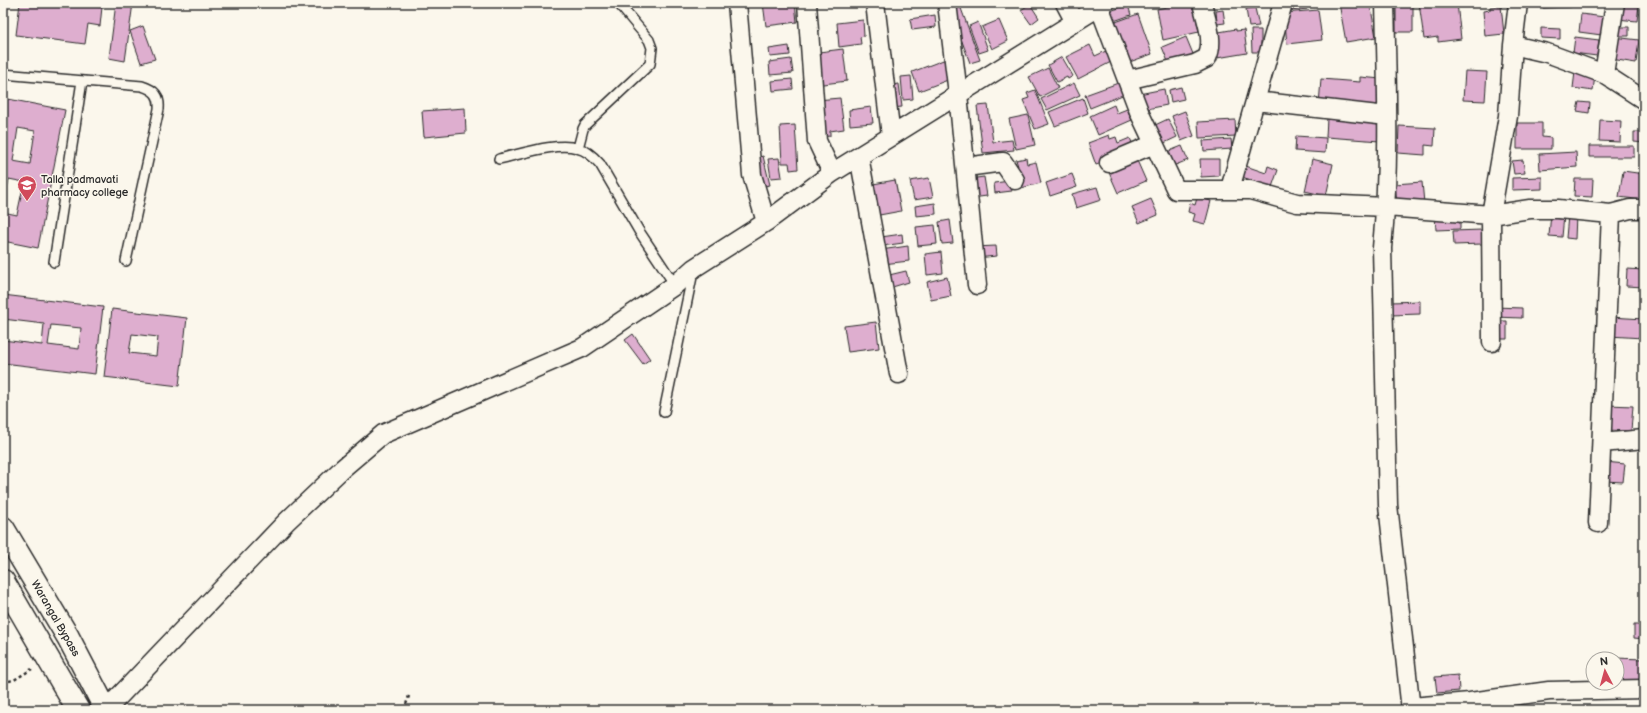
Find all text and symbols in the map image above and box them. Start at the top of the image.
place label: Talla padmavati pharmacy college [41,173,129,199]
school or university icon: Talla padmavati pharmacy college [16,174,38,202]
street label: Warangal Bypass [28,578,83,659]
north arrow [1585,651,1625,691]
text: N [1599,655,1609,668]

